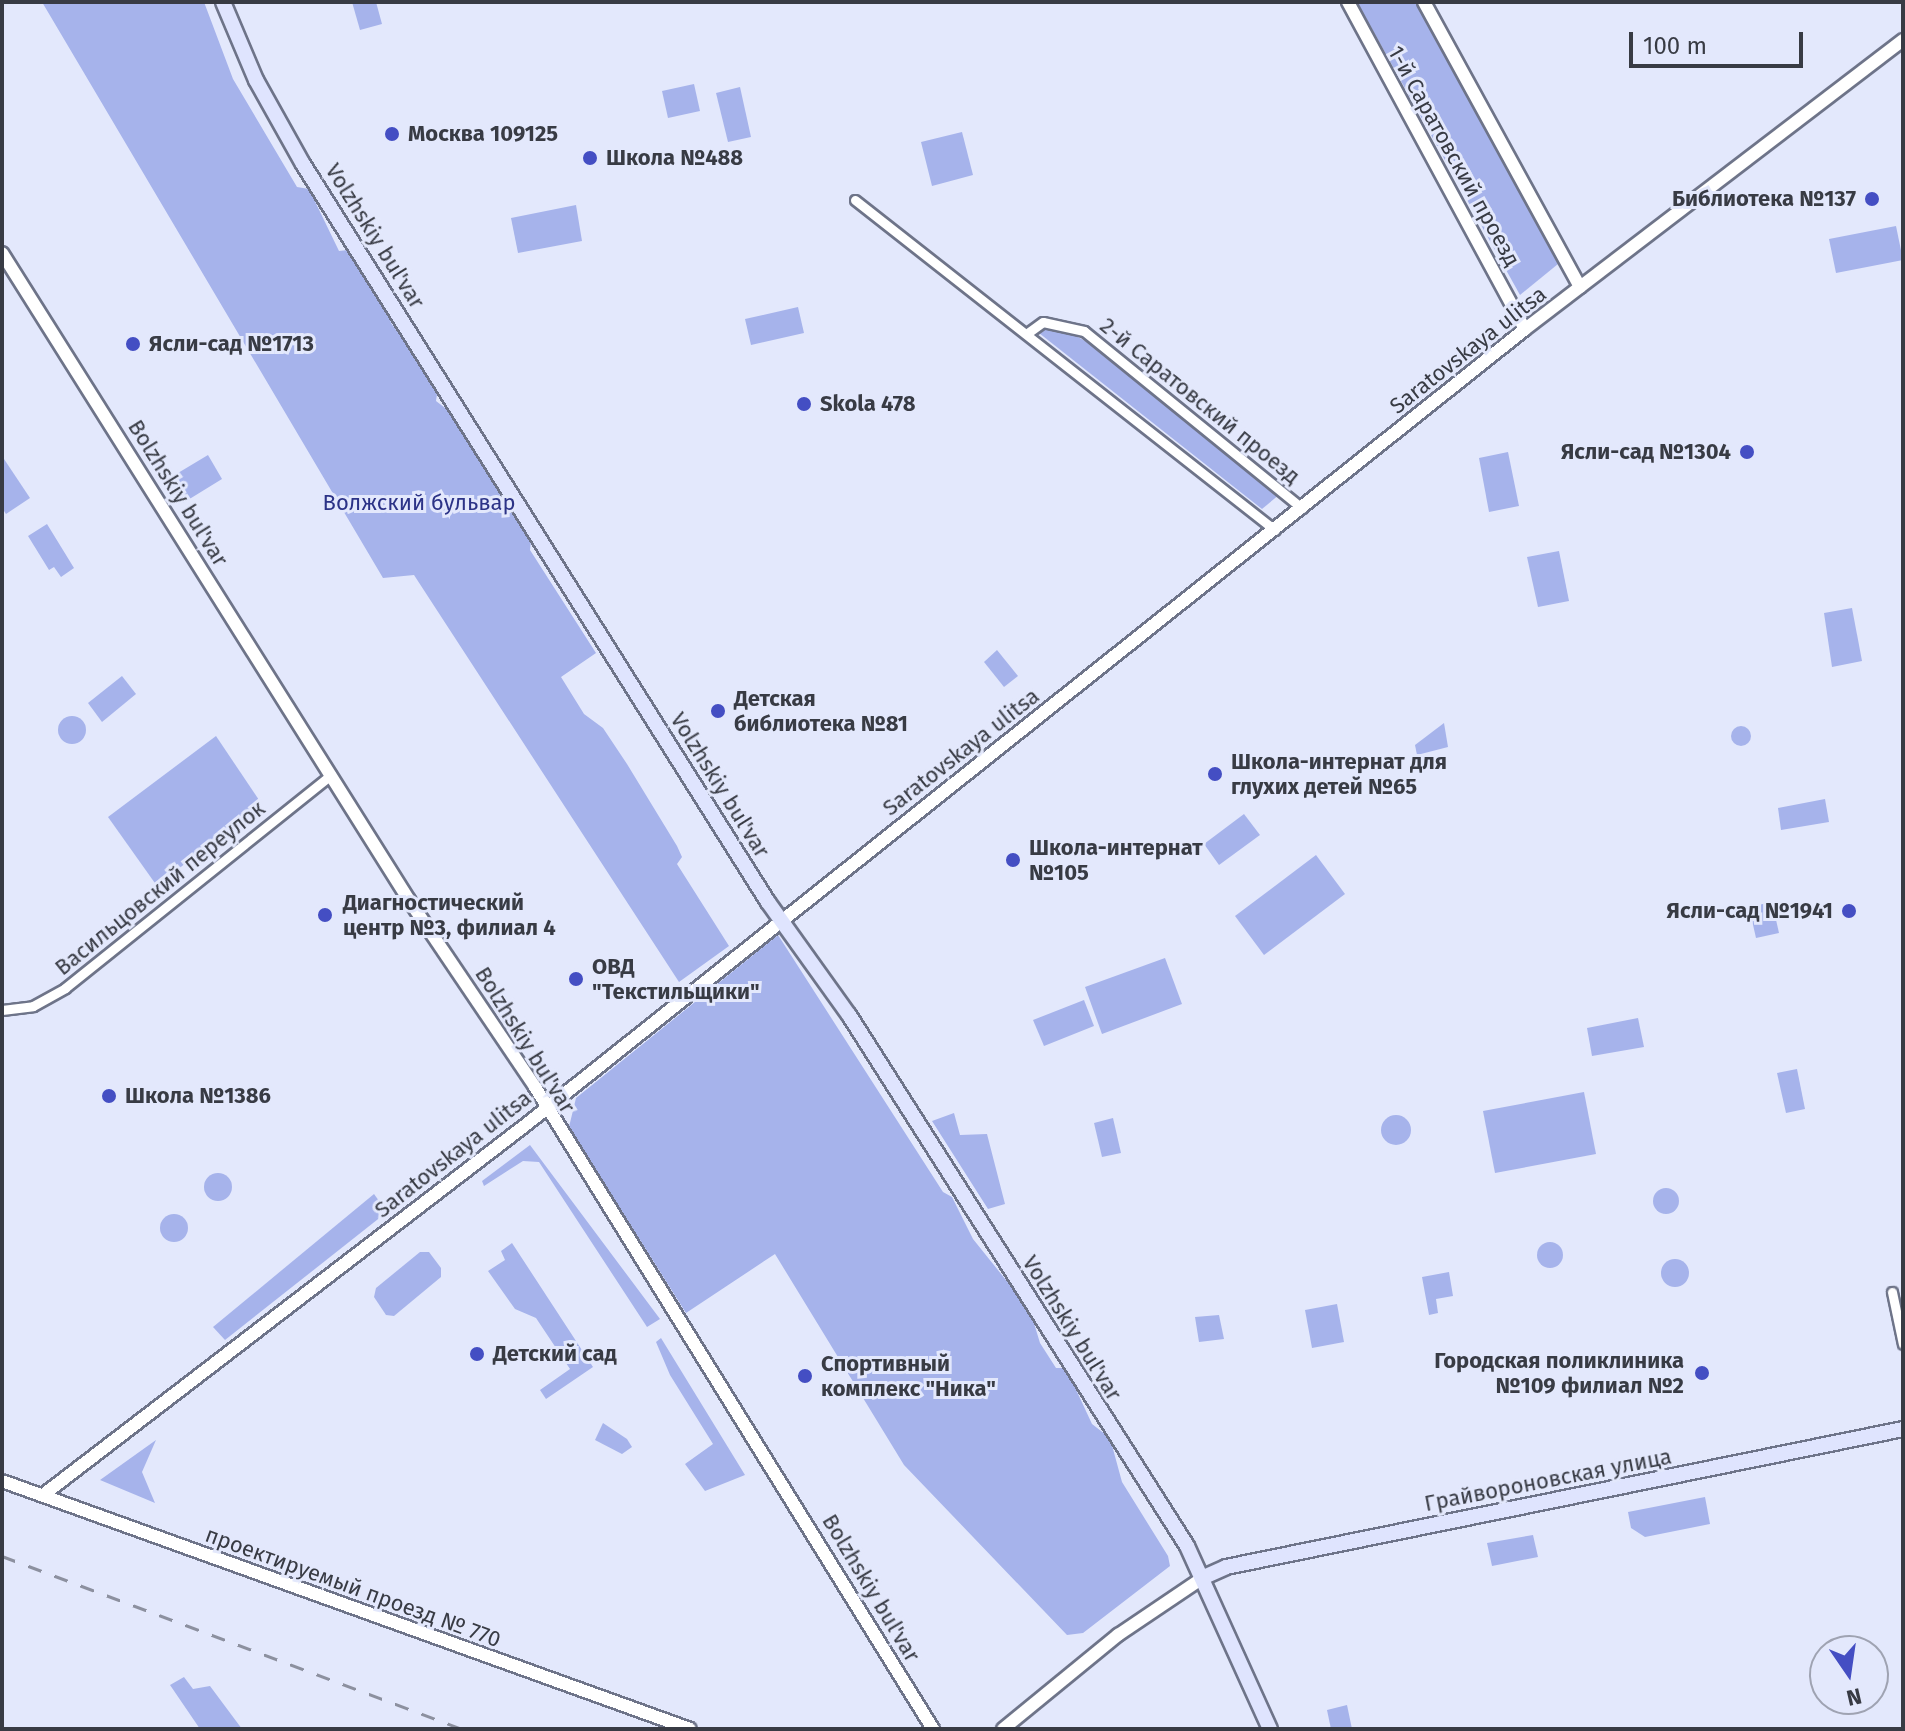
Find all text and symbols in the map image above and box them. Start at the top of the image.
scale bar [1633,16,1807,66]
text: 100 m [1643,32,1707,60]
street label: 1-й Саратовский проезд [1382,41,1526,271]
place label: Москва 109125 [408,121,558,147]
marker: Москва 109125 [383,125,401,143]
place label: Школа №488 [606,145,743,171]
marker: Школа №488 [581,149,599,167]
street label: Volzhskiy bul'var [320,159,430,313]
place label: Библиотека №137 [1672,186,1856,212]
marker: Библиотека №137 [1863,190,1881,208]
street label: Saratovskaya ulitsa [1385,281,1551,419]
street label: 2-й Саратовский проезд [1095,312,1305,490]
place label: Ясли-сад №1713 [149,331,314,357]
marker: Ясли-сад №1713 [124,335,142,353]
place label: Skola 478 [820,391,916,417]
marker: Skola 478 [795,395,813,413]
street label: Bolzhskiy bul'var [122,415,234,571]
place label: Ясли-сад №1304 [1561,439,1731,465]
marker: Ясли-сад №1304 [1738,443,1756,461]
park label: Волжский бульвар [323,490,515,516]
street label: Saratovskaya ulitsa [878,683,1044,821]
place label: Детская библиотека №81 [734,685,908,736]
marker: Детская библиотека №81 [709,702,727,720]
street label: Volzhskiy bul'var [665,708,775,862]
place label: Школа-интернат для глухих детей №65 [1231,748,1447,800]
marker: Школа-интернат для глухих детей №65 [1206,765,1224,783]
street label: Васильцовский переулок [50,795,270,981]
place label: Школа-интернат №105 [1029,834,1203,886]
marker: Школа-интернат №105 [1004,851,1022,869]
place label: Диагностический центр №3, филиал 4 [343,889,556,940]
place label: Ясли-сад №1941 [1667,898,1833,924]
marker: Ясли-сад №1941 [1840,902,1858,920]
marker: Диагностический центр №3, филиал 4 [314,904,336,926]
place label: ОВД "Текстильщики" [592,953,760,1004]
street label: Bolzhskiy bul'var [469,962,581,1118]
marker: ОВД "Текстильщики" [567,970,585,988]
place label: Школа №1386 [125,1083,271,1109]
street label: Saratovskaya ulitsa [370,1085,536,1223]
marker: Школа №1386 [100,1087,118,1105]
street label: Volzhskiy bul'var [1017,1251,1127,1405]
place label: Детский сад [493,1341,617,1367]
marker: Детский сад [468,1345,486,1363]
place label: Городская поликлиника №109 филиал №2 [1434,1347,1684,1398]
place label: Спортивный комплекс "Ника" [821,1350,996,1402]
marker: Городская поликлиника №109 филиал №2 [1691,1362,1713,1384]
marker: Спортивный комплекс "Ника" [796,1367,814,1385]
street label: Грайвороновская улица [1422,1443,1674,1517]
street label: Bolzhskiy bul'var [817,1509,925,1667]
street label: проектируемый проезд № 770 [202,1521,504,1653]
north arrow [1809,1635,1889,1715]
text: N [1844,1682,1864,1712]

